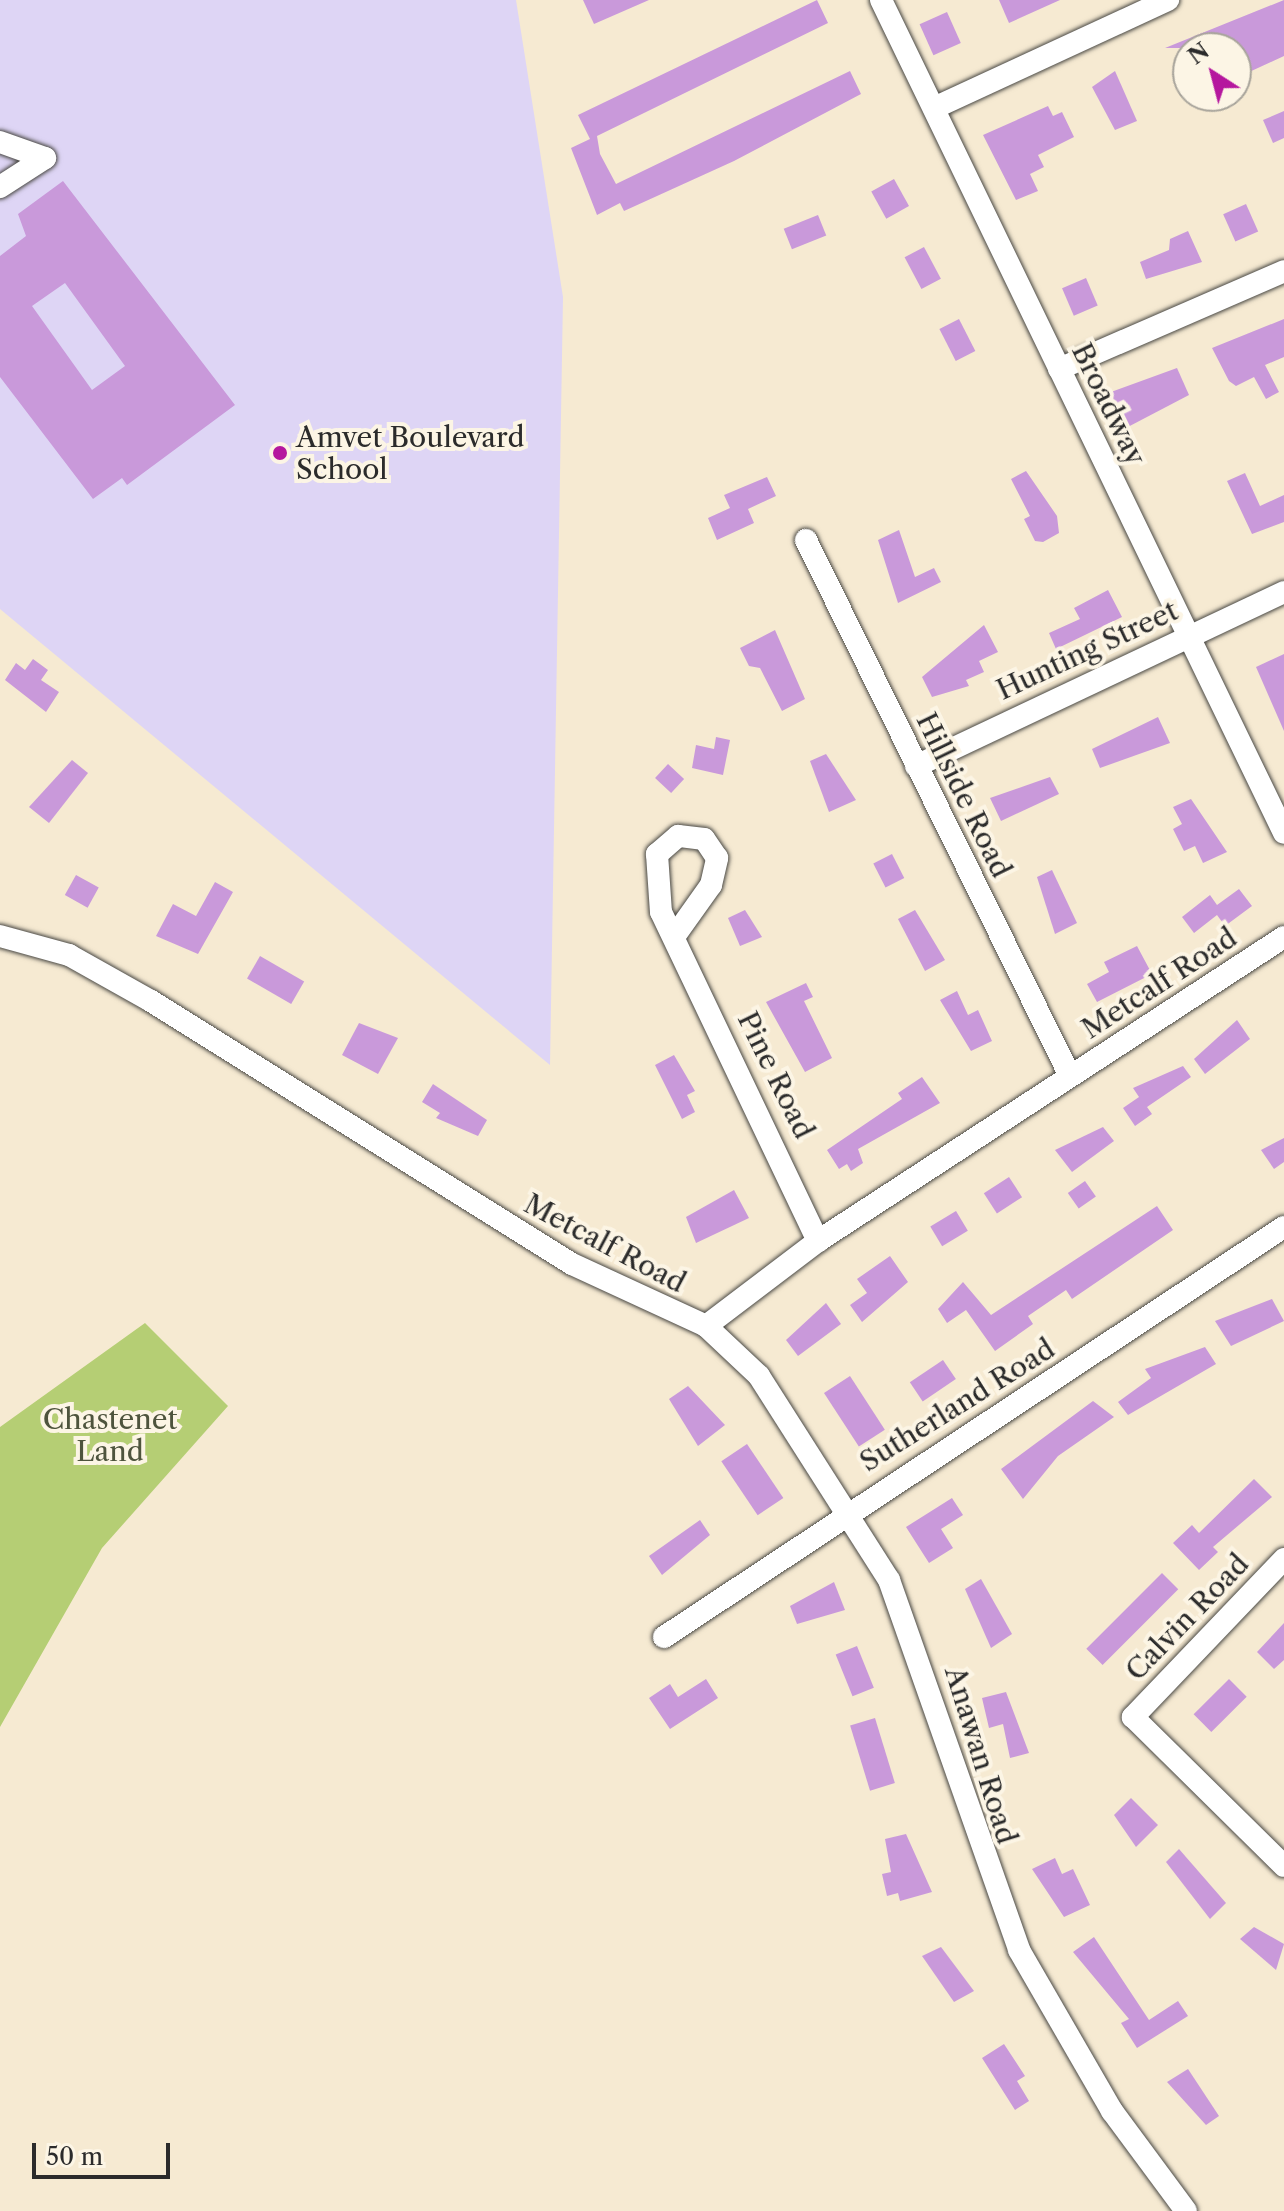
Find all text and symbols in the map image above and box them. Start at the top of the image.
north arrow [1172,32,1252,112]
text: N [1183,37,1214,70]
street label: Broadway [1065,337,1153,471]
place label: Amvet Boulevard School [296,420,525,486]
marker: Amvet Boulevard School [271,444,289,462]
street label: Hunting Street [991,593,1183,707]
street label: Hillside Road [910,707,1018,883]
street label: Metcalf Road [1075,921,1243,1045]
street label: Pine Road [731,1006,821,1144]
street label: Metcalf Road [519,1186,691,1300]
street label: Sutherland Road [853,1332,1061,1478]
park label: Chastenet Land [43,1402,177,1468]
street label: Calvin Road [1119,1547,1255,1687]
street label: Anawan Road [938,1662,1024,1848]
scale bar [36,2127,174,2177]
text: 50 m [46,2142,103,2171]

